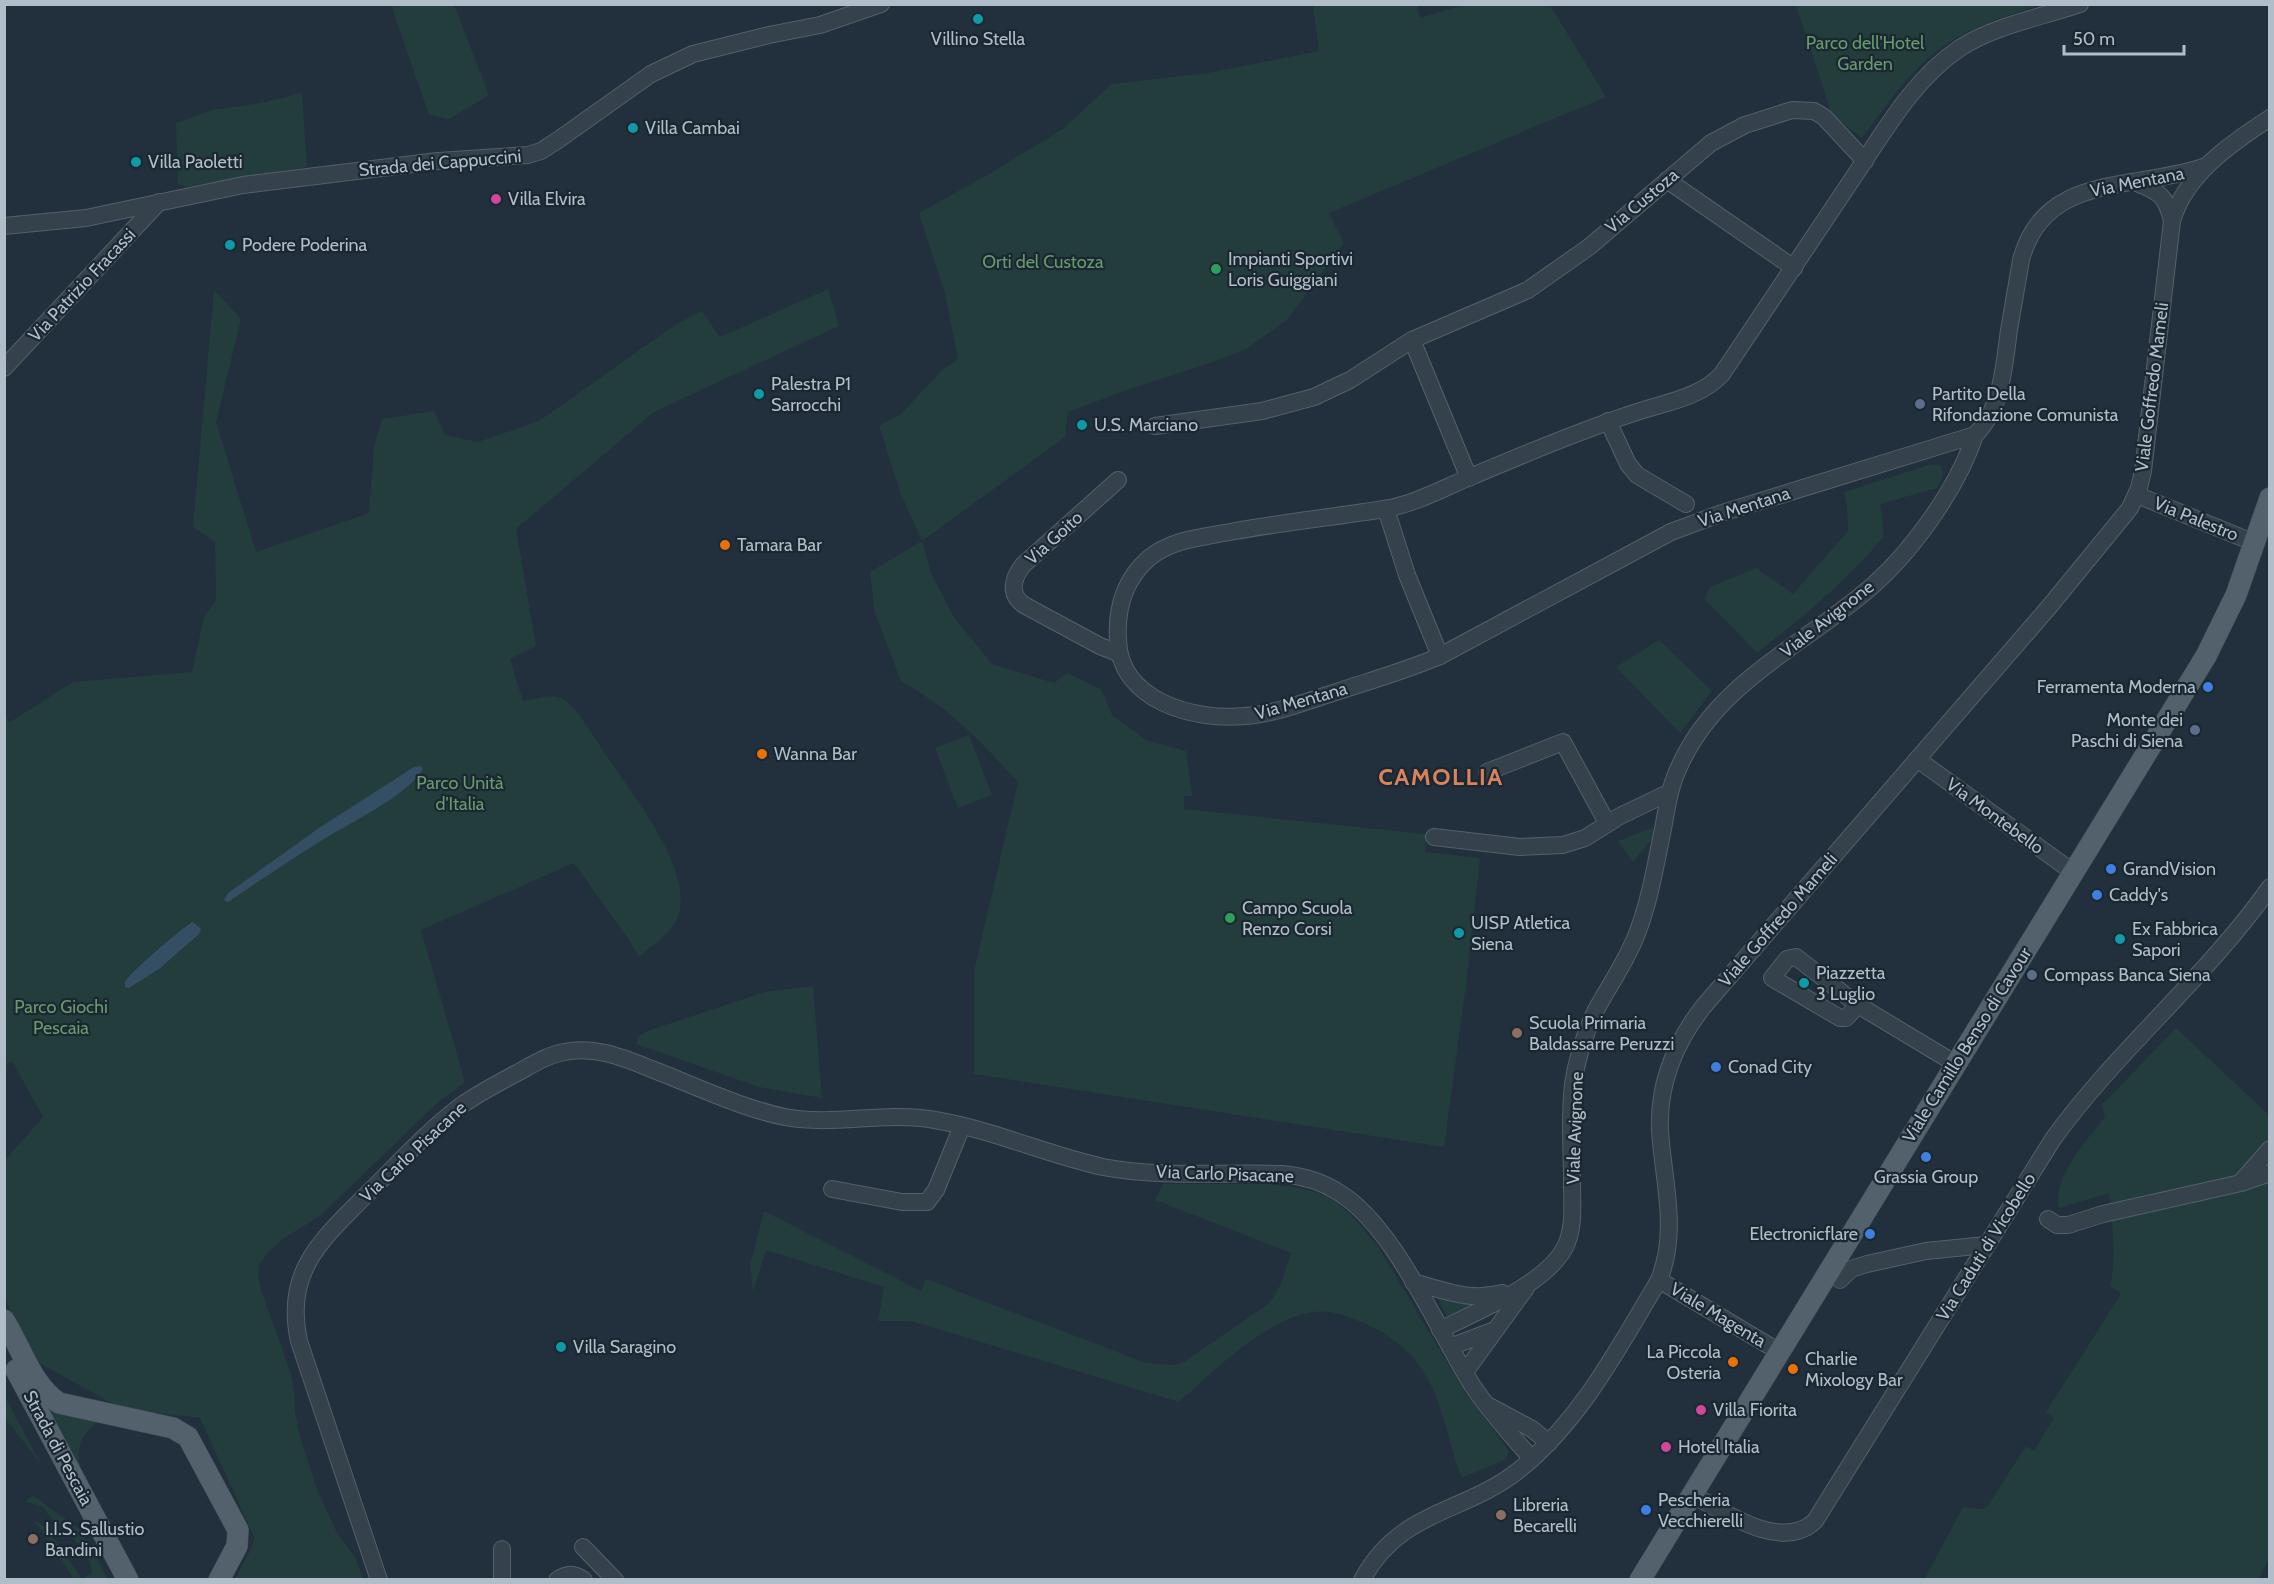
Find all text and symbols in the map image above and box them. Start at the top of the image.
marker: Villino Stella [971,12,985,26]
scale bar [2064,18,2184,56]
place label: Villino Stella [931,28,1026,50]
text: 50 m [2073,28,2115,50]
park label: Parco dell'Hotel Garden [1806,32,1925,75]
place label: Villa Cambai [645,117,740,139]
marker: Villa Cambai [626,121,640,135]
street label: Strada dei Cappuccini [358,145,522,181]
place label: Villa Paoletti [148,151,243,173]
marker: Villa Paoletti [129,155,143,169]
street label: Via Mentana [2088,162,2186,202]
street label: Via Custoza [1601,164,1683,238]
place label: Villa Elvira [508,188,586,210]
marker: Villa Elvira [489,192,503,206]
street label: Via Patrizio Fracassi [24,224,140,346]
place label: Podere Poderina [242,234,368,256]
marker: Podere Poderina [223,238,237,252]
place label: Impianti Sportivi Loris Guiggiani [1228,248,1353,291]
park label: Orti del Custoza [982,251,1104,273]
marker: Impianti Sportivi Loris Guiggiani [1209,262,1223,276]
street label: Viale Goffredo Mameli [2131,301,2173,473]
place label: Palestra P1 Sarrocchi [771,373,851,416]
place label: Partito Della Rifondazione Comunista [1932,383,2119,426]
marker: Palestra P1 Sarrocchi [752,387,766,401]
marker: Partito Della Rifondazione Comunista [1913,397,1927,411]
place label: U.S. Marciano [1094,414,1198,436]
marker: U.S. Marciano [1075,418,1089,432]
street label: Via Mentana [1695,482,1793,532]
street label: Via Palestro [2151,492,2242,546]
street label: Via Goito [1021,506,1087,570]
place label: Tamara Bar [737,534,822,556]
marker: Tamara Bar [718,538,732,552]
street label: Viale Avignone [1776,576,1878,662]
place label: Ferramenta Moderna [2037,676,2196,698]
street label: Via Mentana [1252,677,1350,725]
marker: Ferramenta Moderna [2201,680,2215,694]
place label: Monte dei Paschi di Siena [2071,709,2183,752]
marker: Monte dei Paschi di Siena [2188,723,2202,737]
place label: Wanna Bar [774,743,857,765]
marker: Wanna Bar [755,747,769,761]
district label: CAMOLLIA [1378,762,1504,791]
park label: Parco Unità d'Italia [416,772,504,815]
street label: Via Montebello [1942,773,2048,859]
street label: Viale Goffredo Mameli [1714,849,1842,991]
place label: GrandVision [2123,858,2216,880]
marker: GrandVision [2104,862,2118,876]
place label: Caddy's [2109,884,2168,906]
marker: Caddy's [2090,888,2104,902]
place label: Campo Scuola Renzo Corsi [1242,897,1353,940]
marker: Campo Scuola Renzo Corsi [1223,911,1237,925]
place label: UISP Atletica Siena [1471,912,1571,955]
place label: Ex Fabbrica Sapori [2132,918,2218,961]
marker: UISP Atletica Siena [1452,926,1466,940]
marker: Ex Fabbrica Sapori [2113,932,2127,946]
street label: Viale Camillo Benso di Cavour [1898,943,2036,1147]
place label: Piazzetta 3 Luglio [1816,962,1886,1005]
place label: Compass Banca Siena [2044,964,2211,986]
marker: Compass Banca Siena [2025,968,2039,982]
marker: Piazzetta 3 Luglio [1797,976,1811,990]
park label: Parco Giochi Pescaia [14,996,108,1039]
place label: Scuola Primaria Baldassarre Peruzzi [1529,1012,1674,1055]
marker: Scuola Primaria Baldassarre Peruzzi [1510,1026,1524,1040]
place label: Conad City [1728,1056,1812,1078]
marker: Conad City [1709,1060,1723,1074]
street label: Viale Avignone [1562,1071,1588,1185]
street label: Via Carlo Pisacane [355,1097,471,1207]
marker: Grassia Group [1919,1150,1933,1164]
street label: Via Carlo Pisacane [1156,1161,1294,1187]
place label: Grassia Group [1874,1166,1978,1188]
street label: Via Caduti di Vicobello [1932,1169,2040,1325]
place label: Electronicflare [1749,1223,1858,1245]
marker: Electronicflare [1863,1227,1877,1241]
street label: Viale Magenta [1666,1278,1770,1352]
place label: Villa Saragino [573,1336,676,1358]
marker: Villa Saragino [554,1340,568,1354]
place label: La Piccola Osteria [1646,1341,1721,1384]
place label: Charlie Mixology Bar [1805,1348,1903,1391]
marker: La Piccola Osteria [1726,1355,1740,1369]
marker: Charlie Mixology Bar [1786,1362,1800,1376]
street label: Strada di Pescaia [18,1387,98,1510]
place label: Villa Fiorita [1713,1399,1797,1421]
marker: Villa Fiorita [1694,1403,1708,1417]
place label: Hotel Italia [1678,1436,1760,1458]
marker: Hotel Italia [1659,1440,1673,1454]
place label: Pescheria Vecchierelli [1658,1489,1743,1532]
place label: Libreria Becarelli [1513,1494,1577,1537]
marker: Pescheria Vecchierelli [1639,1503,1653,1517]
marker: Libreria Becarelli [1494,1508,1508,1522]
place label: I.I.S. Sallustio Bandini [45,1518,144,1561]
marker: I.I.S. Sallustio Bandini [26,1532,40,1546]

